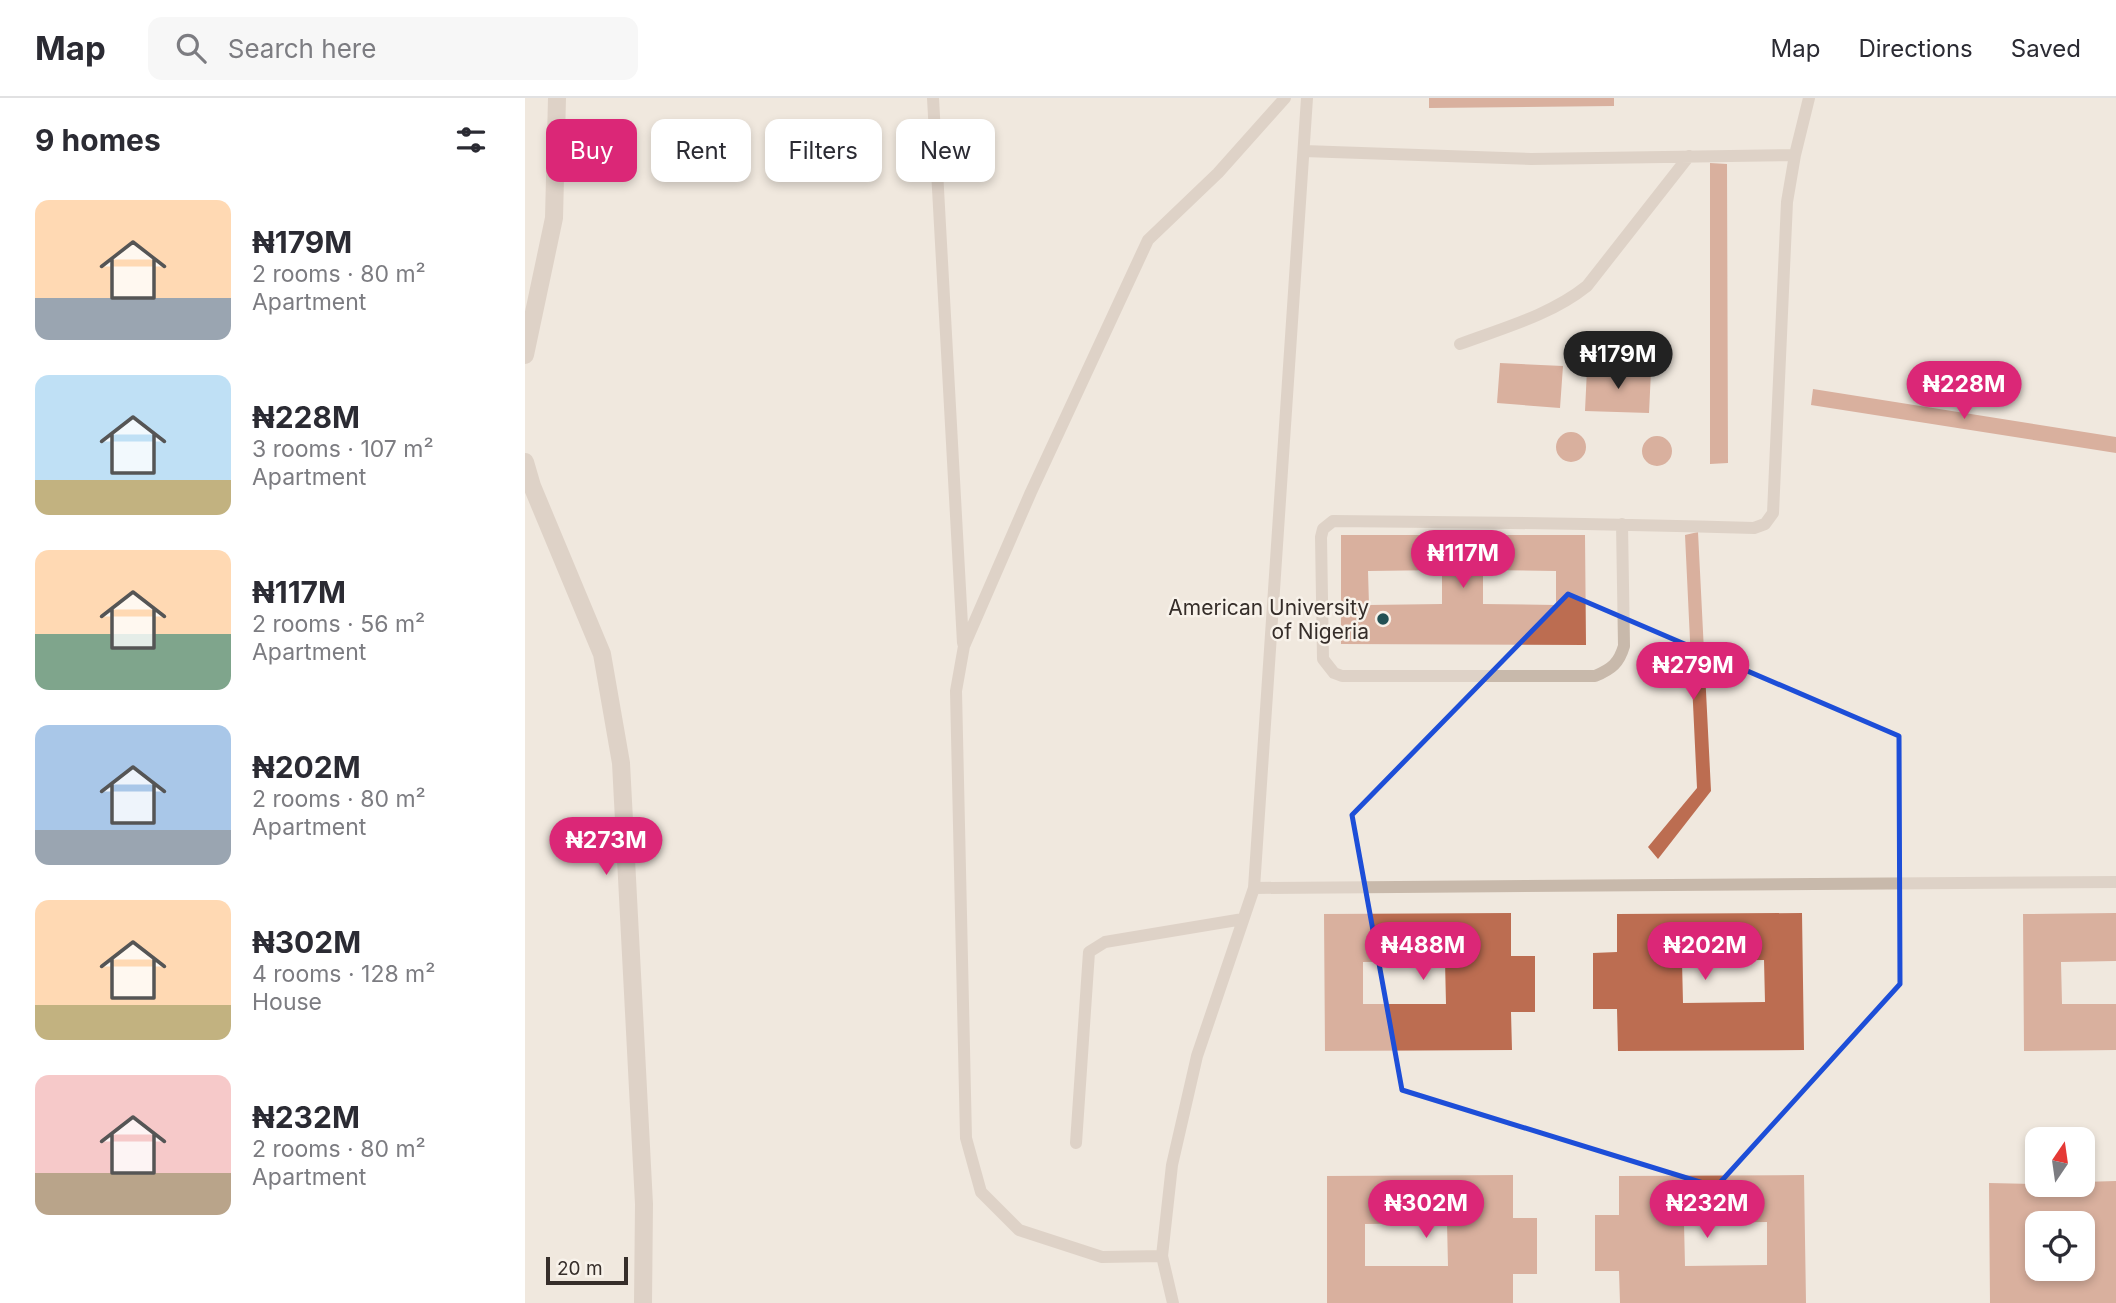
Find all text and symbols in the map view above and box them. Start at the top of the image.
search box [148,17,638,80]
text: Map [35,28,106,68]
icon: search [172,29,210,67]
text: Search here [228,33,376,64]
text: Map [1771,34,1820,63]
text: Directions [1858,34,1973,63]
text: Saved [2011,34,2081,63]
chip: Buy [546,119,637,182]
chip: Rent [651,119,751,182]
chip: Filters [765,119,882,182]
chip: New [896,119,995,182]
icon: filters [452,121,490,159]
text: 9 homes [35,122,161,158]
text: ₦179M [252,224,352,260]
icon: home [91,228,175,312]
text: 2 rooms · 80 m² [252,260,426,288]
text: Apartment [252,288,366,316]
pin: ₦179M [1569,331,1667,391]
text: ₦179M [1580,340,1656,368]
pin: ₦228M [1915,362,2013,421]
text: ₦228M [1923,370,2005,398]
text: ₦228M [252,399,360,435]
icon: home [91,403,175,487]
text: 3 rooms · 107 m² [252,435,434,463]
text: Apartment [252,463,366,491]
pin: ₦117M [1414,531,1512,590]
text: ₦117M [1427,539,1499,567]
text: ₦117M [252,574,346,610]
icon: home [91,578,175,662]
place label: American University of Nigeria [1168,595,1369,644]
text: 2 rooms · 56 m² [252,610,425,638]
marker: American University of Nigeria [1375,611,1391,627]
text: Apartment [252,638,366,666]
pin: ₦279M [1644,642,1742,702]
text: ₦279M [1652,651,1734,679]
text: ₦202M [252,749,361,785]
icon: home [91,753,175,837]
text: 2 rooms · 80 m² [252,785,426,813]
text: Apartment [252,813,366,841]
pin: ₦273M [557,818,655,877]
text: ₦273M [565,826,647,854]
pin: ₦488M [1374,922,1472,982]
pin: ₦202M [1656,922,1754,982]
text: ₦302M [252,924,361,960]
icon: home [91,928,175,1012]
text: ₦488M [1381,931,1465,959]
text: ₦202M [1663,931,1747,959]
text: 4 rooms · 128 m² [252,960,435,988]
text: House [252,988,322,1016]
text: ₦232M [252,1099,360,1135]
icon: home [91,1103,175,1187]
north arrow [2025,1127,2095,1197]
map controls [2025,1127,2095,1281]
text: 2 rooms · 80 m² [252,1135,426,1163]
text: Apartment [252,1163,366,1191]
pin: ₦302M [1377,1180,1475,1240]
pin: ₦232M [1658,1180,1756,1240]
text: ₦302M [1384,1189,1468,1217]
text: ₦232M [1666,1189,1748,1217]
button: locate [2025,1211,2095,1281]
scale bar [546,1254,628,1286]
text: 20 m [557,1257,603,1280]

